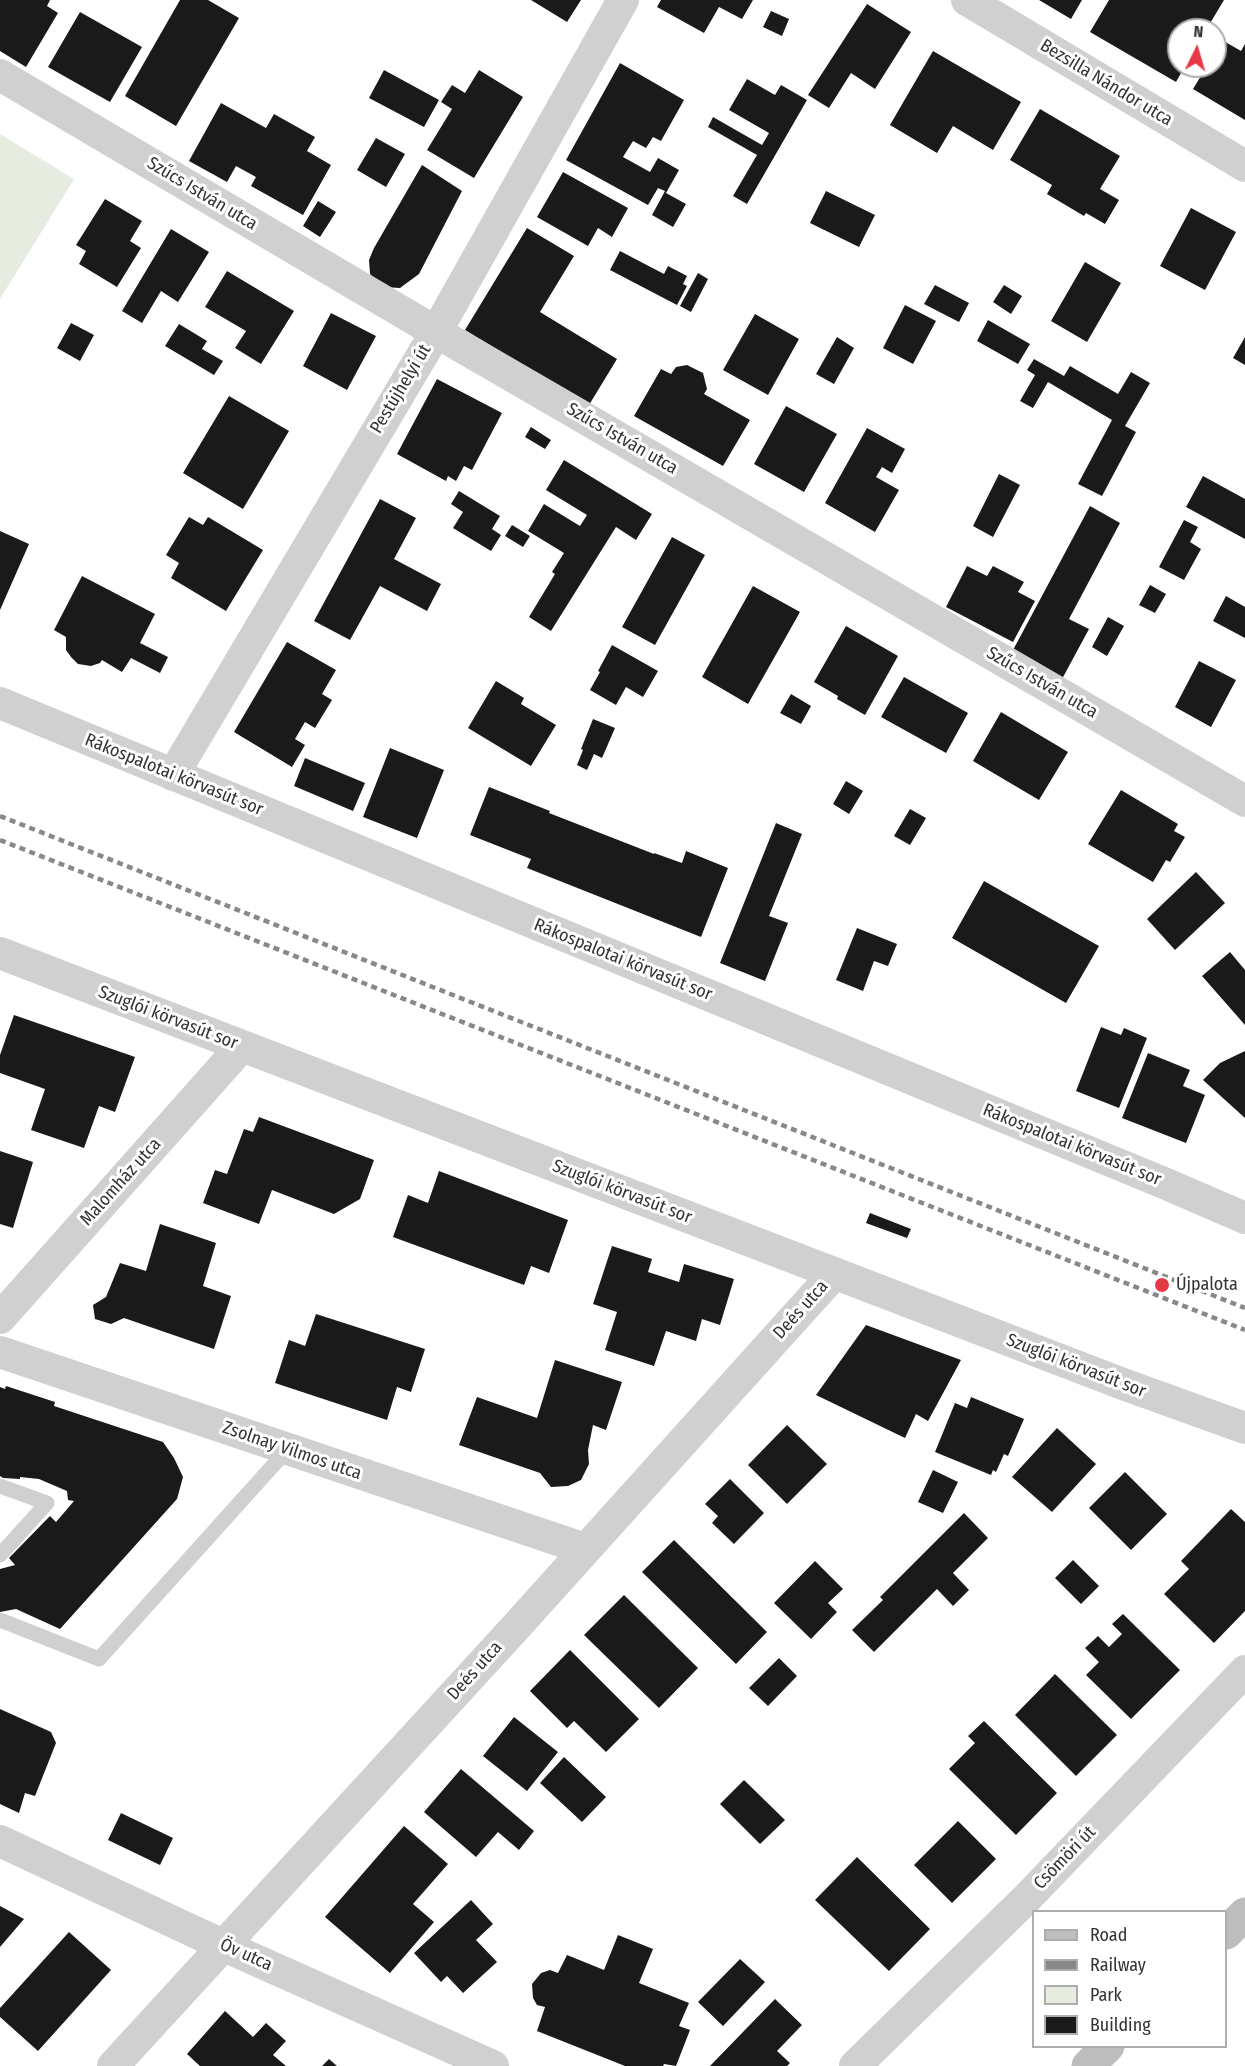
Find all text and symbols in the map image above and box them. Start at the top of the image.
north arrow [1167,18,1227,78]
text: N [1193,22,1204,41]
street label: Bezsilla Nándor utca [1036,35,1176,131]
street label: Szűcs István utca [143,153,261,235]
street label: Pestújhelyi út [366,340,436,438]
street label: Szűcs István utca [563,398,681,480]
street label: Szűcs István utca [983,642,1101,724]
street label: Rákospalotai körvasút sor [82,729,266,821]
street label: Rákospalotai körvasút sor [531,914,715,1006]
street label: Szuglói körvasút sor [95,981,241,1055]
street label: Rákospalotai körvasút sor [980,1099,1164,1191]
street label: Malomház utca [76,1134,166,1230]
street label: Szuglói körvasút sor [549,1155,695,1229]
place label: Újpalota [1176,1274,1238,1296]
street label: Deés utca [769,1276,833,1344]
marker: Újpalota [1153,1276,1171,1294]
street label: Szuglói körvasút sor [1003,1329,1149,1403]
street label: Zsolnay Vilmos utca [220,1417,364,1485]
street label: Deés utca [443,1637,507,1705]
street label: Csömöri út [1030,1822,1100,1894]
legend [1032,1910,1227,2048]
text: Road [1090,1924,1127,1946]
street label: Öv utca [217,1934,275,1976]
text: Railway [1090,1954,1146,1976]
text: Park [1090,1984,1122,2006]
text: Building [1090,2014,1151,2036]

